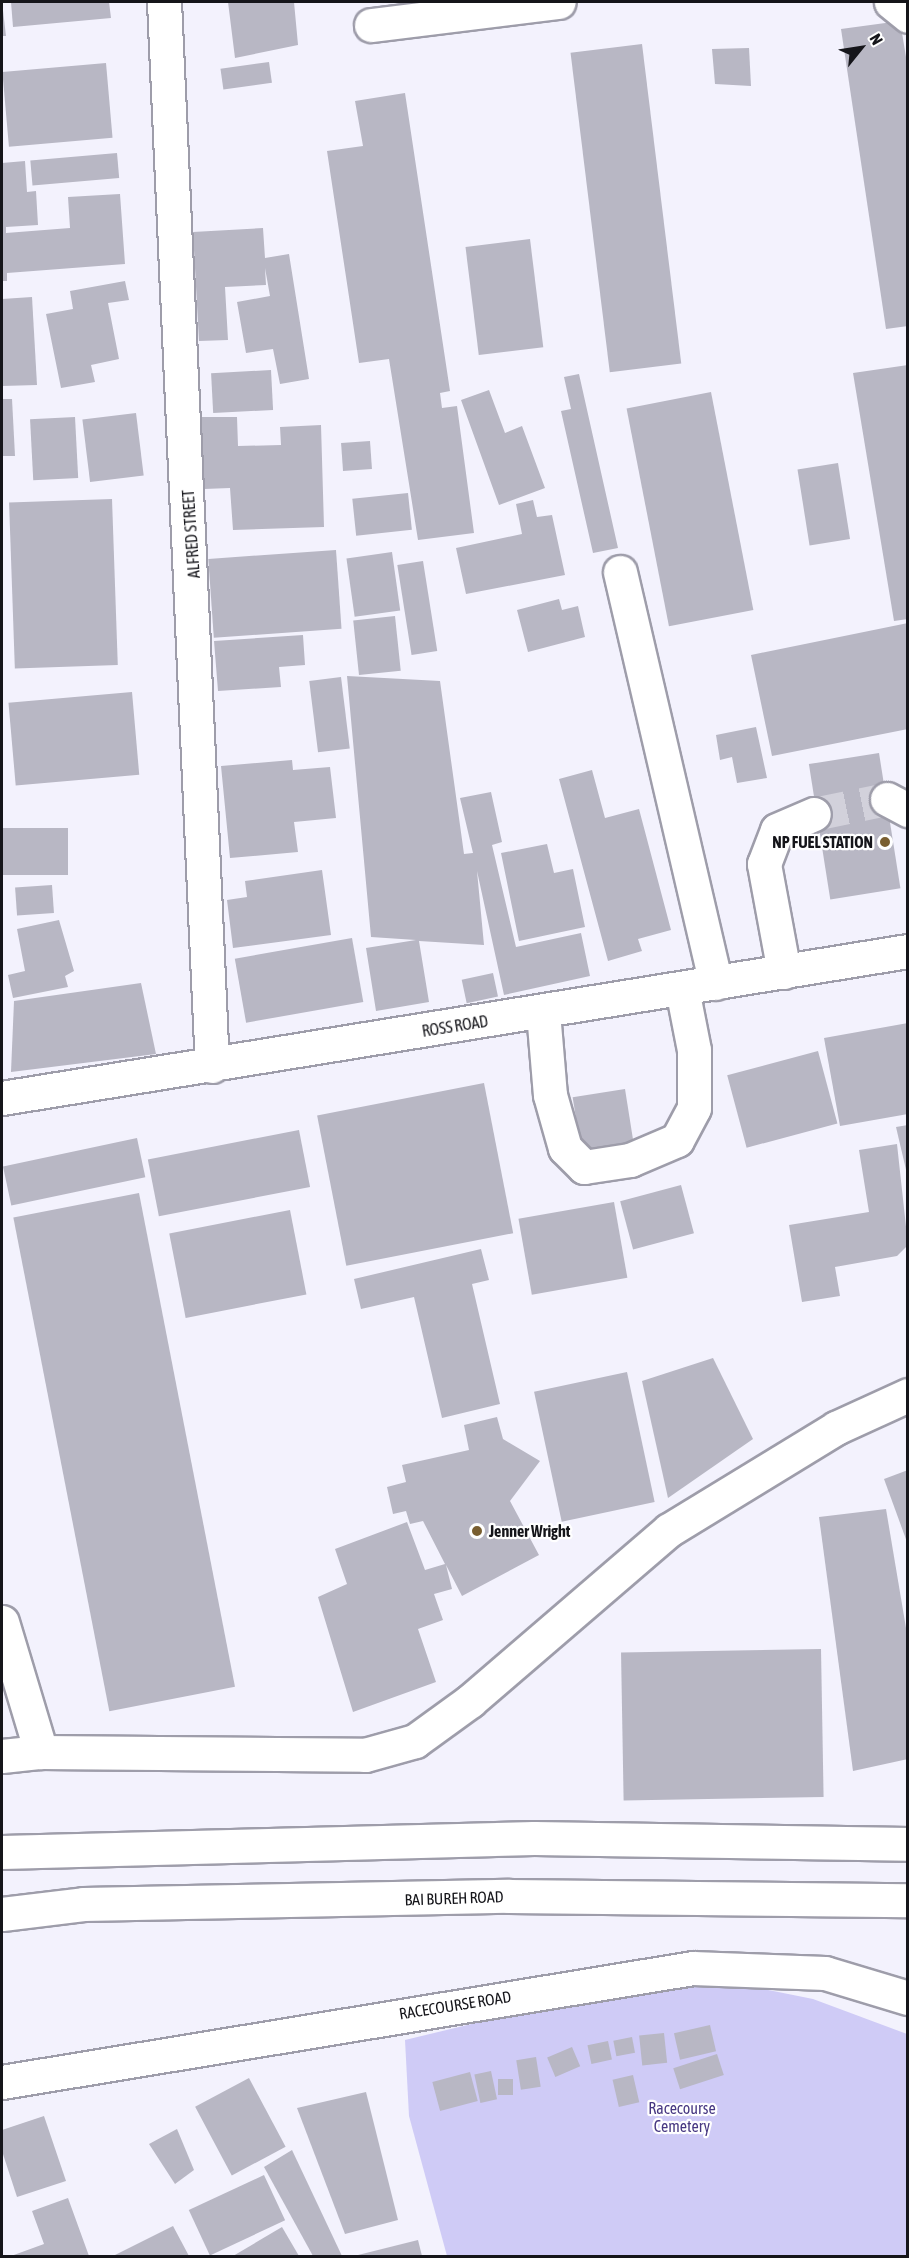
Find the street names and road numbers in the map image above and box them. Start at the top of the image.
street label: ALFRED STREET [178,489,204,579]
street label: ROSS ROAD [421,1011,489,1041]
street label: BAI BUREH ROAD [404,1887,504,1909]
street label: RACECOURSE ROAD [398,1987,512,2023]

